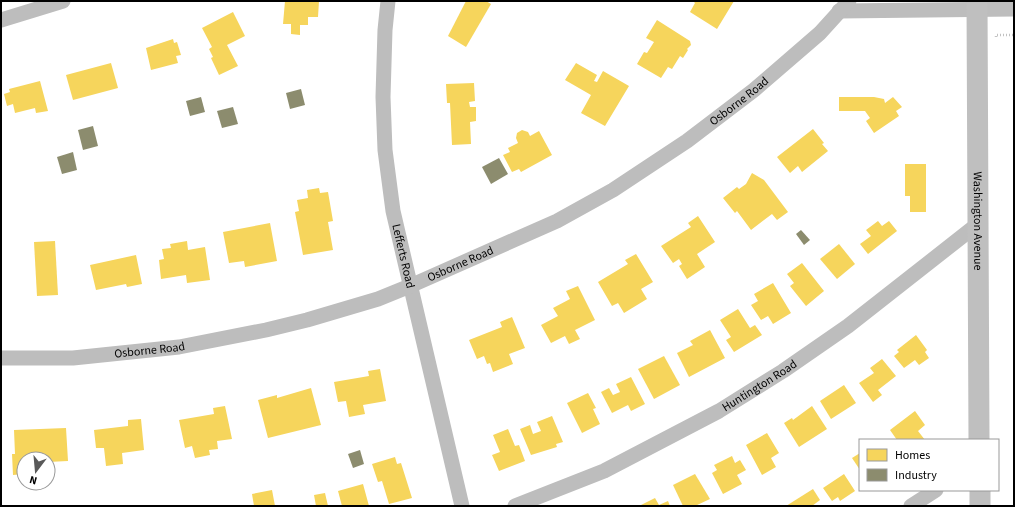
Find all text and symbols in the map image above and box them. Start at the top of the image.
street label: Osborne Road [706,73,773,130]
street label: Washington Avenue [969,172,986,271]
street label: Lefferts Road [387,222,419,290]
street label: Osborne Road [425,242,496,286]
street label: Osborne Road [113,338,187,363]
street label: Huntington Road [719,356,801,416]
legend [859,439,999,491]
text: Homes [895,447,930,464]
north arrow [16,451,56,491]
text: Industry [895,467,937,484]
text: N [28,472,39,488]

